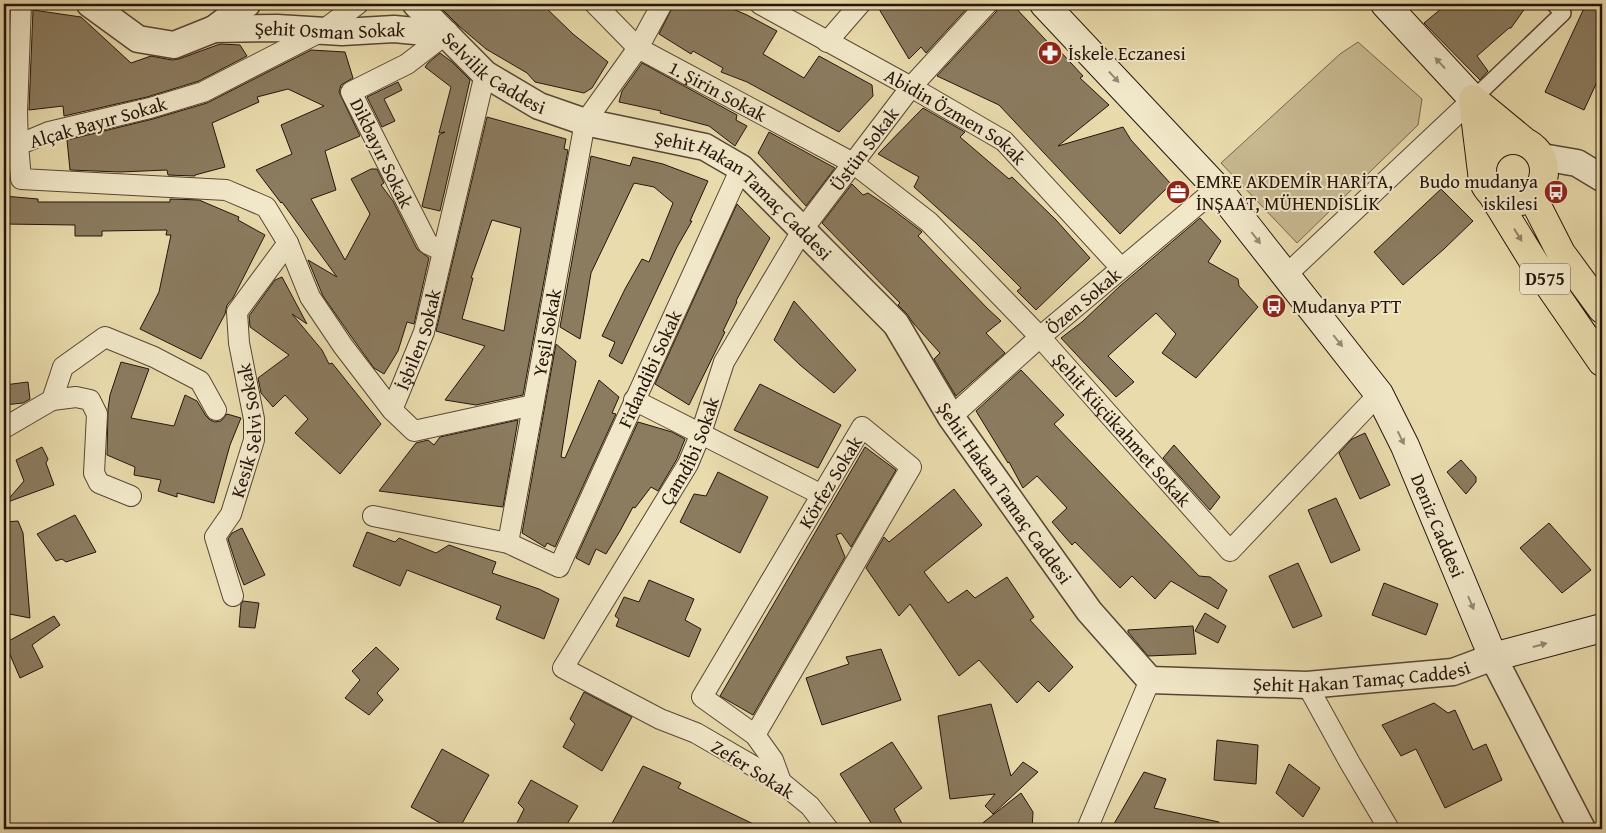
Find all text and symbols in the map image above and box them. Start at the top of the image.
street label: Şehit Osman Sokak [254,14,407,46]
street label: Selvilik Caddesi [436,25,549,121]
place label: İskele Eczanesi [1068,39,1186,67]
pharmacy icon: İskele Eczanesi [1037,40,1063,66]
street label: 1. Şirin Sokak [664,53,772,129]
one-way arrow [1434,58,1446,70]
street label: Abidin Özmen Sokak [880,61,1033,171]
one-way arrow [1108,71,1120,83]
street label: Alçak Bayır Sokak [26,89,170,155]
street label: Dikbayır Sokak [343,93,421,213]
street label: Üstün Sokak [823,101,905,197]
street label: Şehit Hakan Tamaç Caddesi [652,123,839,266]
place label: EMRE AKDEMİR HARİTA, İNŞAAT, MÜHENDİSLİK [1196,167,1393,217]
place label: Budo mudanya iskilesi [1419,167,1538,217]
office icon: EMRE AKDEMİR HARİTA, İNŞAAT, MÜHENDİSLİK [1165,179,1191,205]
bus stop icon: Budo mudanya iskilesi [1543,179,1569,205]
one-way arrow [1513,229,1522,242]
one-way arrow [1251,231,1261,245]
street label: Özen Sokak [1039,261,1127,341]
road number: D575 [1520,264,1570,294]
street label: İşbilen Sokak [388,286,448,394]
street label: Yeşil Sokak [525,286,568,379]
place label: Mudanya PTT [1292,292,1402,320]
bus stop icon: Mudanya PTT [1261,293,1287,319]
street label: Fidandibi Sokak [610,305,689,432]
one-way arrow [1332,334,1343,347]
street label: Şehit Küçükahmet Sokak [1046,346,1198,513]
street label: Kesik Selvi Sokak [223,361,268,501]
street label: Çamdibi Sokak [652,393,726,510]
street label: Şehit Hakan Tamaç Caddesi [931,396,1079,590]
street label: Körfez Sokak [791,430,869,534]
one-way arrow [1397,430,1405,445]
street label: Deniz Caddesi [1404,469,1472,582]
one-way arrow [1467,596,1475,610]
one-way arrow [1533,641,1548,649]
street label: Şehit Hakan Tamaç Caddesi [1253,653,1474,699]
street label: Zefer Sokak [706,732,800,806]

